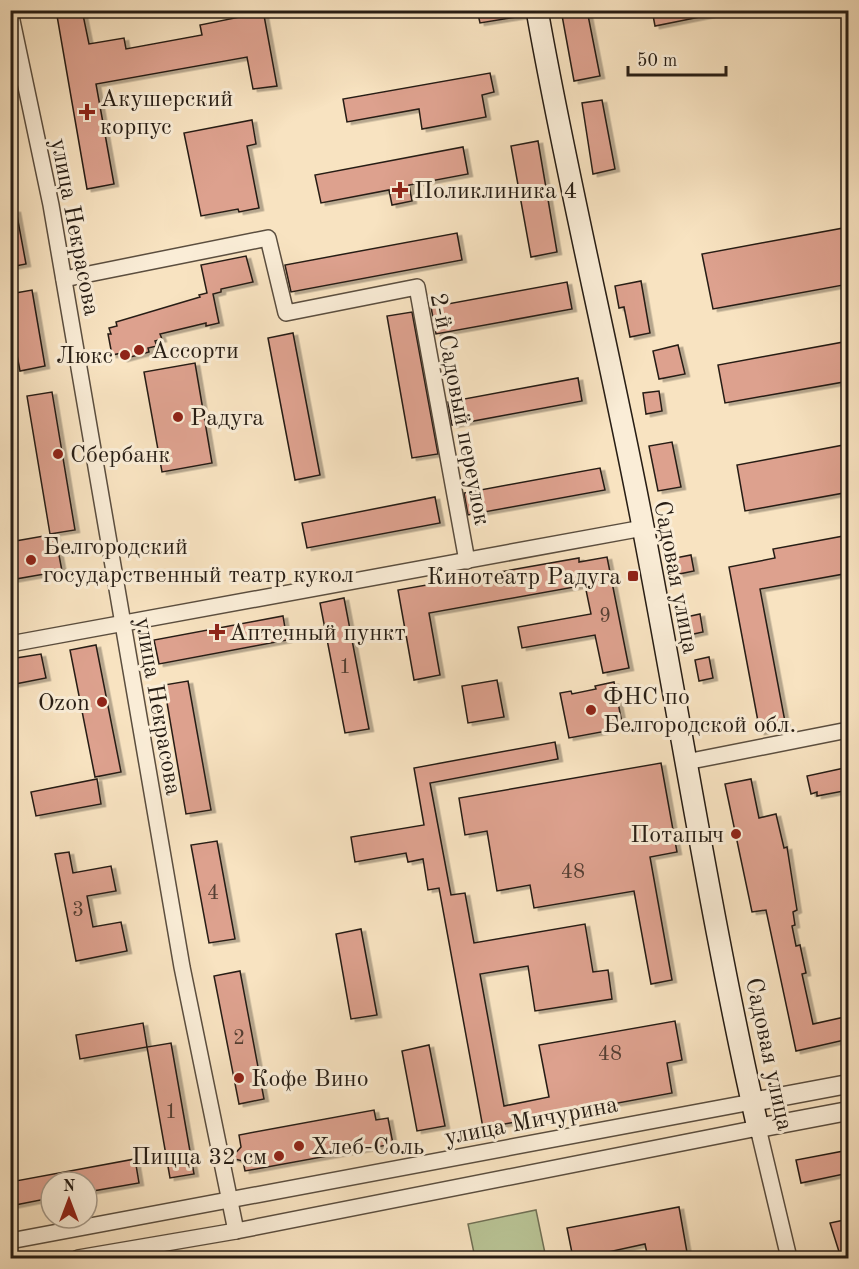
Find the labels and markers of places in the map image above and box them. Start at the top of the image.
place label: Акушерский корпус [100,88,233,140]
marker: Акушерский корпус [78,103,96,121]
place label: Поликлиника 4 [414,180,578,204]
marker: Поликлиника 4 [391,181,409,199]
place label: Ассорти [151,340,239,364]
marker: Ассорти [132,343,146,357]
place label: Люкс [56,345,113,369]
marker: Люкс [118,348,132,362]
place label: Радуга [190,407,264,431]
marker: Радуга [171,410,185,424]
place label: Сбербанк [70,444,170,468]
marker: Сбербанк [51,447,65,461]
place label: Белгородский государственный театр кукол [43,536,354,588]
marker: Белгородский государственный театр кукол [24,553,38,567]
place label: Кинотеатр Радуга [427,566,621,590]
marker: Кинотеатр Радуга [626,569,640,583]
place label: Аптечный пункт [229,622,406,646]
marker: Аптечный пункт [210,625,224,639]
place label: ФНС по Белгородской обл. [603,686,796,738]
place label: Ozon [38,692,90,716]
marker: Ozon [95,695,109,709]
marker: ФНС по Белгородской обл. [584,703,598,717]
place label: Потапыч [630,824,724,848]
marker: Потапыч [729,827,743,841]
place label: Кофе Вино [251,1068,369,1092]
marker: Кофе Вино [232,1071,246,1085]
place label: Хлеб-Соль [311,1136,424,1160]
marker: Хлеб-Соль [292,1139,306,1153]
place label: Пицца 32 см [131,1146,267,1170]
marker: Пицца 32 см [272,1149,286,1163]

